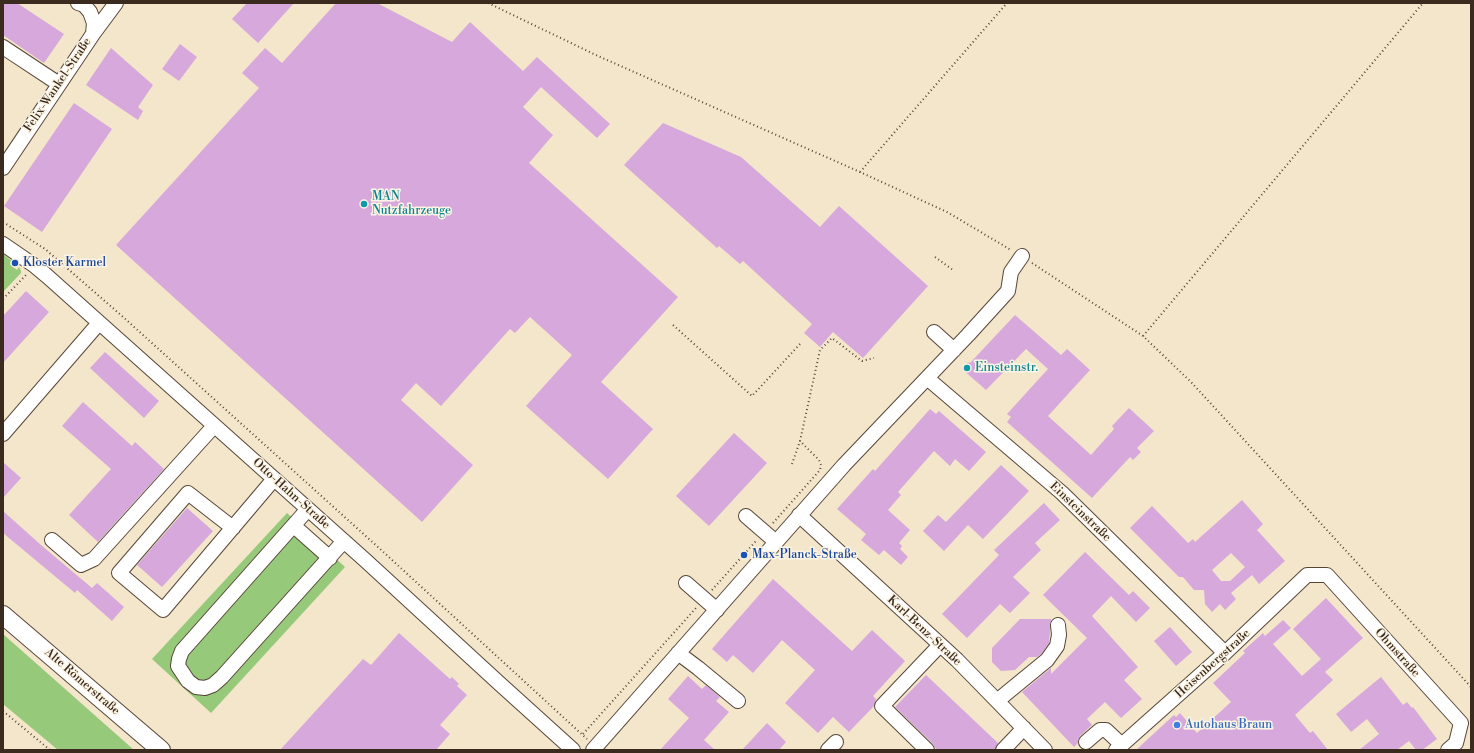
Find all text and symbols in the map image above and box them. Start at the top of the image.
street label: Felix-Wankel-Straße [21,35,95,135]
place label: MAN Nutzfahrzeuge [372,190,451,218]
marker: MAN Nutzfahrzeuge [359,199,369,209]
place label: Kloster Karmel [23,256,106,270]
marker: Kloster Karmel [10,258,20,268]
place label: Einsteinstr. [975,361,1038,375]
marker: Einsteinstr. [962,363,972,373]
street label: Otto-Hahn-Straße [249,455,333,533]
street label: Einsteinstraße [1046,479,1114,545]
place label: Max-Planck-Straße [752,548,857,562]
marker: Max-Planck-Straße [739,550,749,560]
street label: Karl-Benz-Straße [884,593,964,669]
street label: Ohmstraße [1371,626,1423,680]
street label: Heisenbergstraße [1173,627,1253,701]
street label: Alte Römerstraße [42,645,122,719]
place label: Autohaus Braun [1185,718,1272,732]
marker: Autohaus Braun [1172,720,1182,730]

